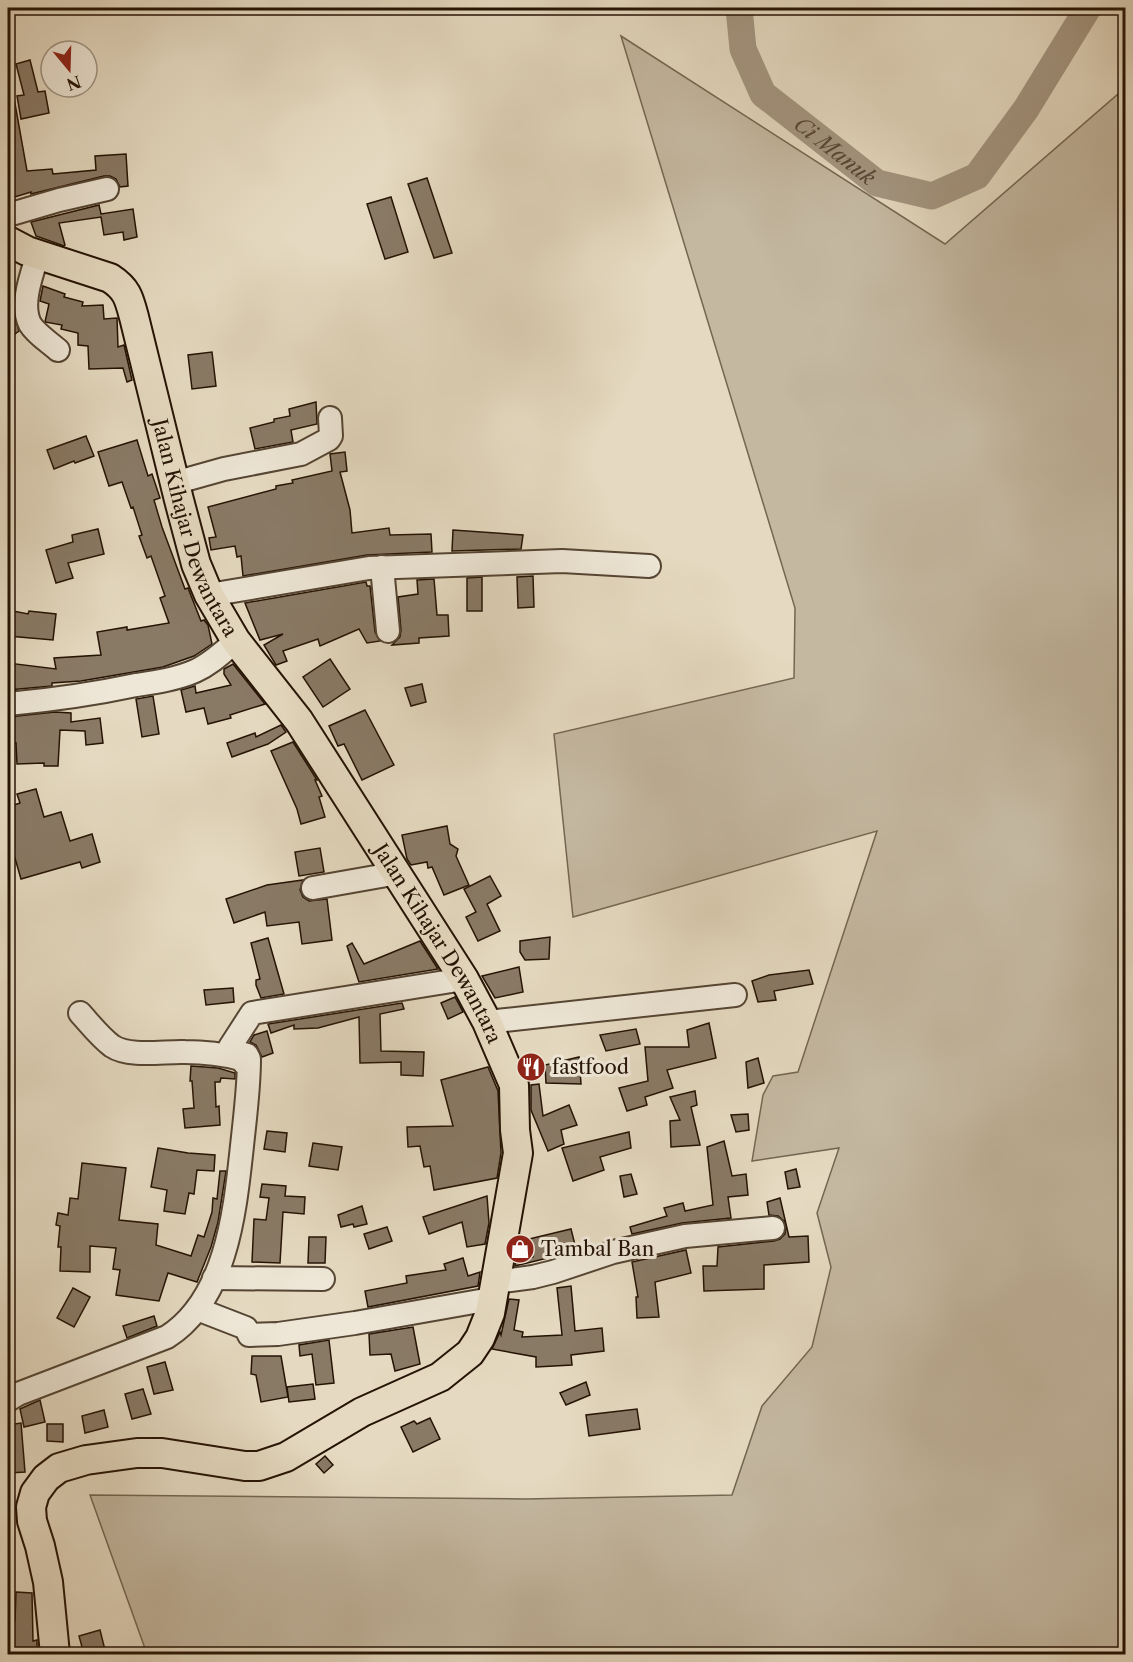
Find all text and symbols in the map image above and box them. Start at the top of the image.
north arrow [39,39,99,99]
text: N [64,71,84,95]
water label: Ci Manuk [790,111,881,190]
street label: Jalan Kihajar Dewantara [147,414,243,641]
street label: Jalan Kihajar Dewantara [367,837,507,1047]
restaurant icon: fastfood [515,1051,547,1083]
place label: fastfood [552,1055,629,1079]
shop icon: Tambal Ban [504,1233,536,1265]
place label: Tambal Ban [541,1237,655,1261]

